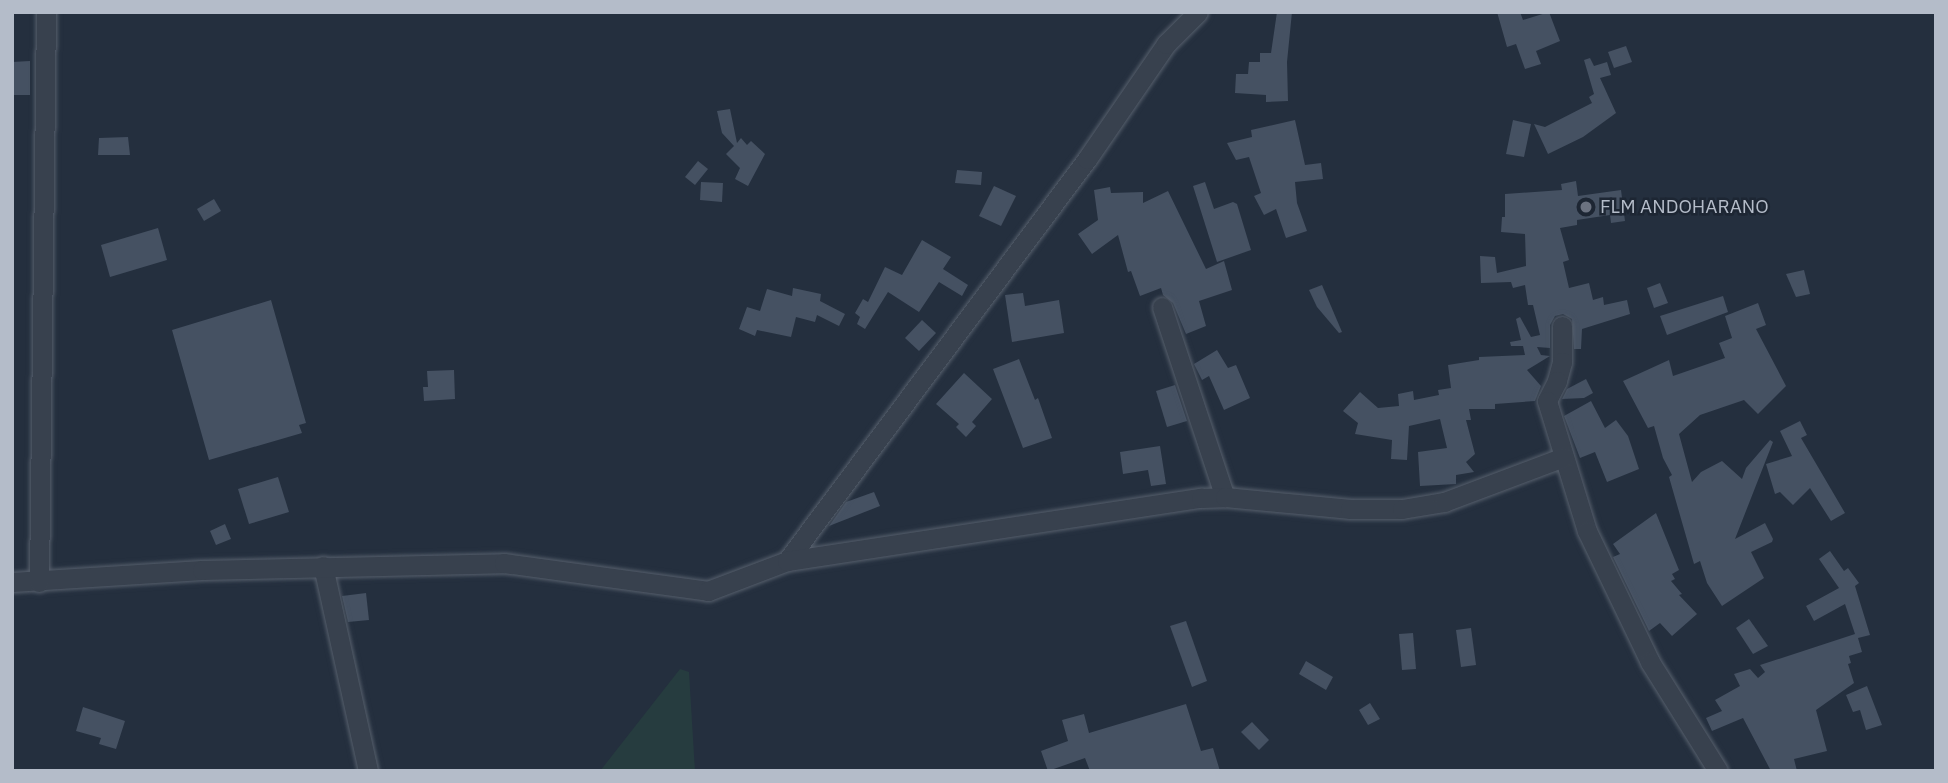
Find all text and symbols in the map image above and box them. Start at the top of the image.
place label: FLM ANDOHARANO [1600,196,1769,218]
marker: FLM ANDOHARANO [1578,199,1594,215]

